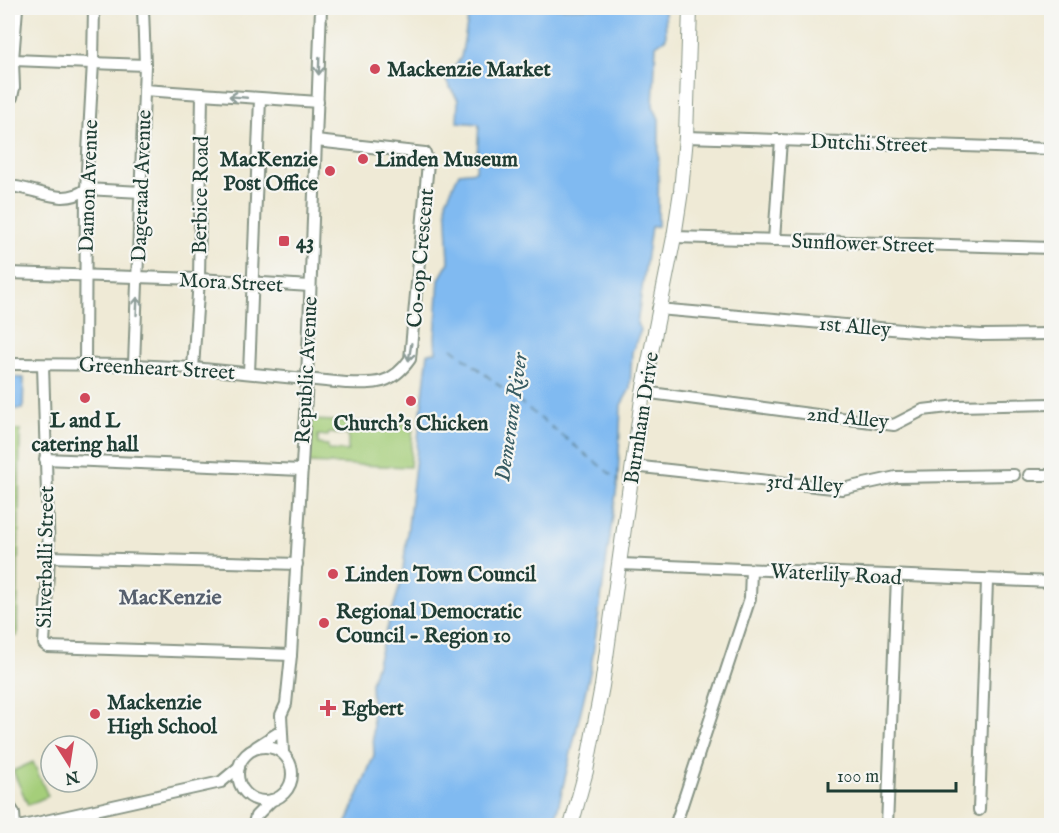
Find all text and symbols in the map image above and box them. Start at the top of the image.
one-way arrow [314,55,325,75]
place label: Mackenzie Market [387,57,551,84]
marker: Mackenzie Market [368,62,382,76]
one-way arrow [229,91,249,102]
street label: Dageraad Avenue [126,109,159,263]
street label: Damon Avenue [74,119,105,253]
street label: Dutchi Street [810,129,928,160]
street label: Berbice Road [187,135,216,255]
place label: MacKenzie Post Office [220,147,318,198]
place label: Linden Museum [375,147,519,174]
marker: Linden Museum [356,152,370,166]
marker: MacKenzie Post Office [323,164,337,178]
street label: Co-op Crescent [402,187,441,329]
place label: 43 [296,229,314,256]
street label: Sunflower Street [791,229,935,260]
marker: 43 [277,234,291,248]
street label: Mora Street [178,267,284,300]
street label: Republic Avenue [290,295,325,445]
one-way arrow [132,297,143,317]
street label: 1st Alley [818,311,893,344]
one-way arrow [404,342,415,361]
water label: Demerara River [489,350,535,483]
street label: Burnham Drive [619,350,666,486]
street label: Greenheart Street [78,352,236,387]
marker: L and L catering hall [78,391,92,405]
marker: Church's Chicken [404,394,418,408]
street label: 2nd Alley [805,401,891,436]
place label: L and L catering hall [31,408,140,459]
place label: Church's Chicken [333,411,489,438]
street label: 3rd Alley [766,468,845,501]
street label: Silverballi Street [32,485,61,629]
street label: Waterlily Road [770,559,903,592]
place label: Linden Town Council [345,562,537,589]
marker: Linden Town Council [326,567,340,581]
district label: MacKenzie [118,584,222,612]
place label: Regional Democratic Council - Region 10 [336,599,522,650]
marker: Regional Democratic Council - Region 10 [317,616,331,630]
place label: Mackenzie High School [107,690,218,741]
place label: Egbert [342,696,405,723]
marker: Egbert [319,699,337,717]
marker: Mackenzie High School [88,707,102,721]
north arrow [39,734,99,794]
scale bar [828,755,956,793]
text: N [63,765,82,788]
text: 100 m [837,766,879,789]

